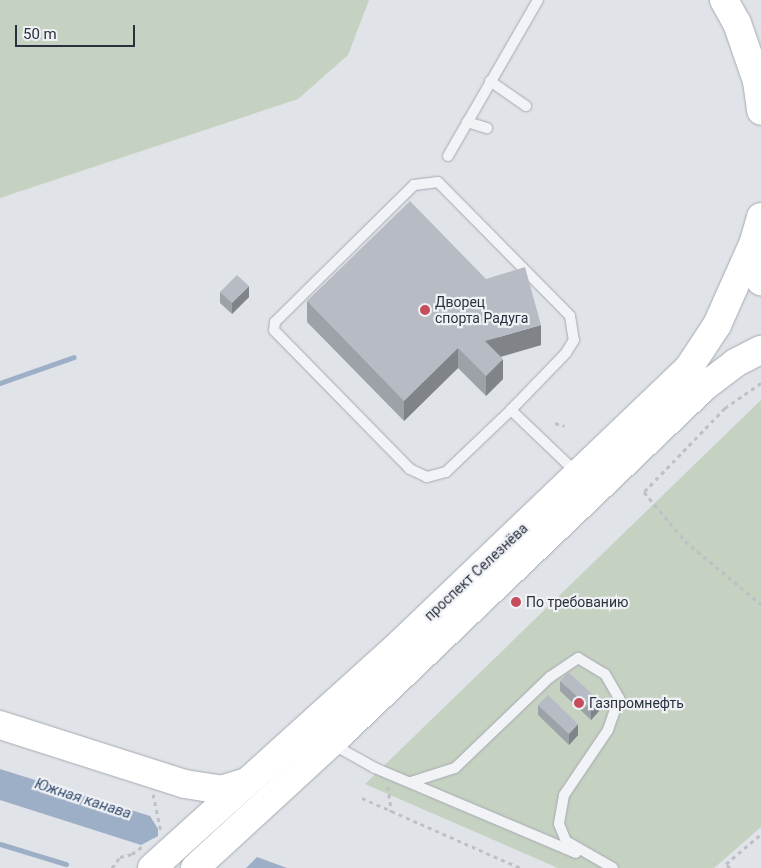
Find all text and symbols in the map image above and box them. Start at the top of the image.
scale bar [18,15,138,47]
text: 50 m [23,25,57,43]
place label: Дворец спорта Радуга [435,294,528,326]
marker: Дворец спорта Радуга [419,304,431,316]
street label: проспект Селезнёва [421,520,531,624]
place label: По требованию [526,594,628,610]
marker: По требованию [510,596,522,608]
place label: Газпромнефть [589,695,684,711]
marker: Газпромнефть [573,697,585,709]
water label: Южная канава [32,775,134,823]

